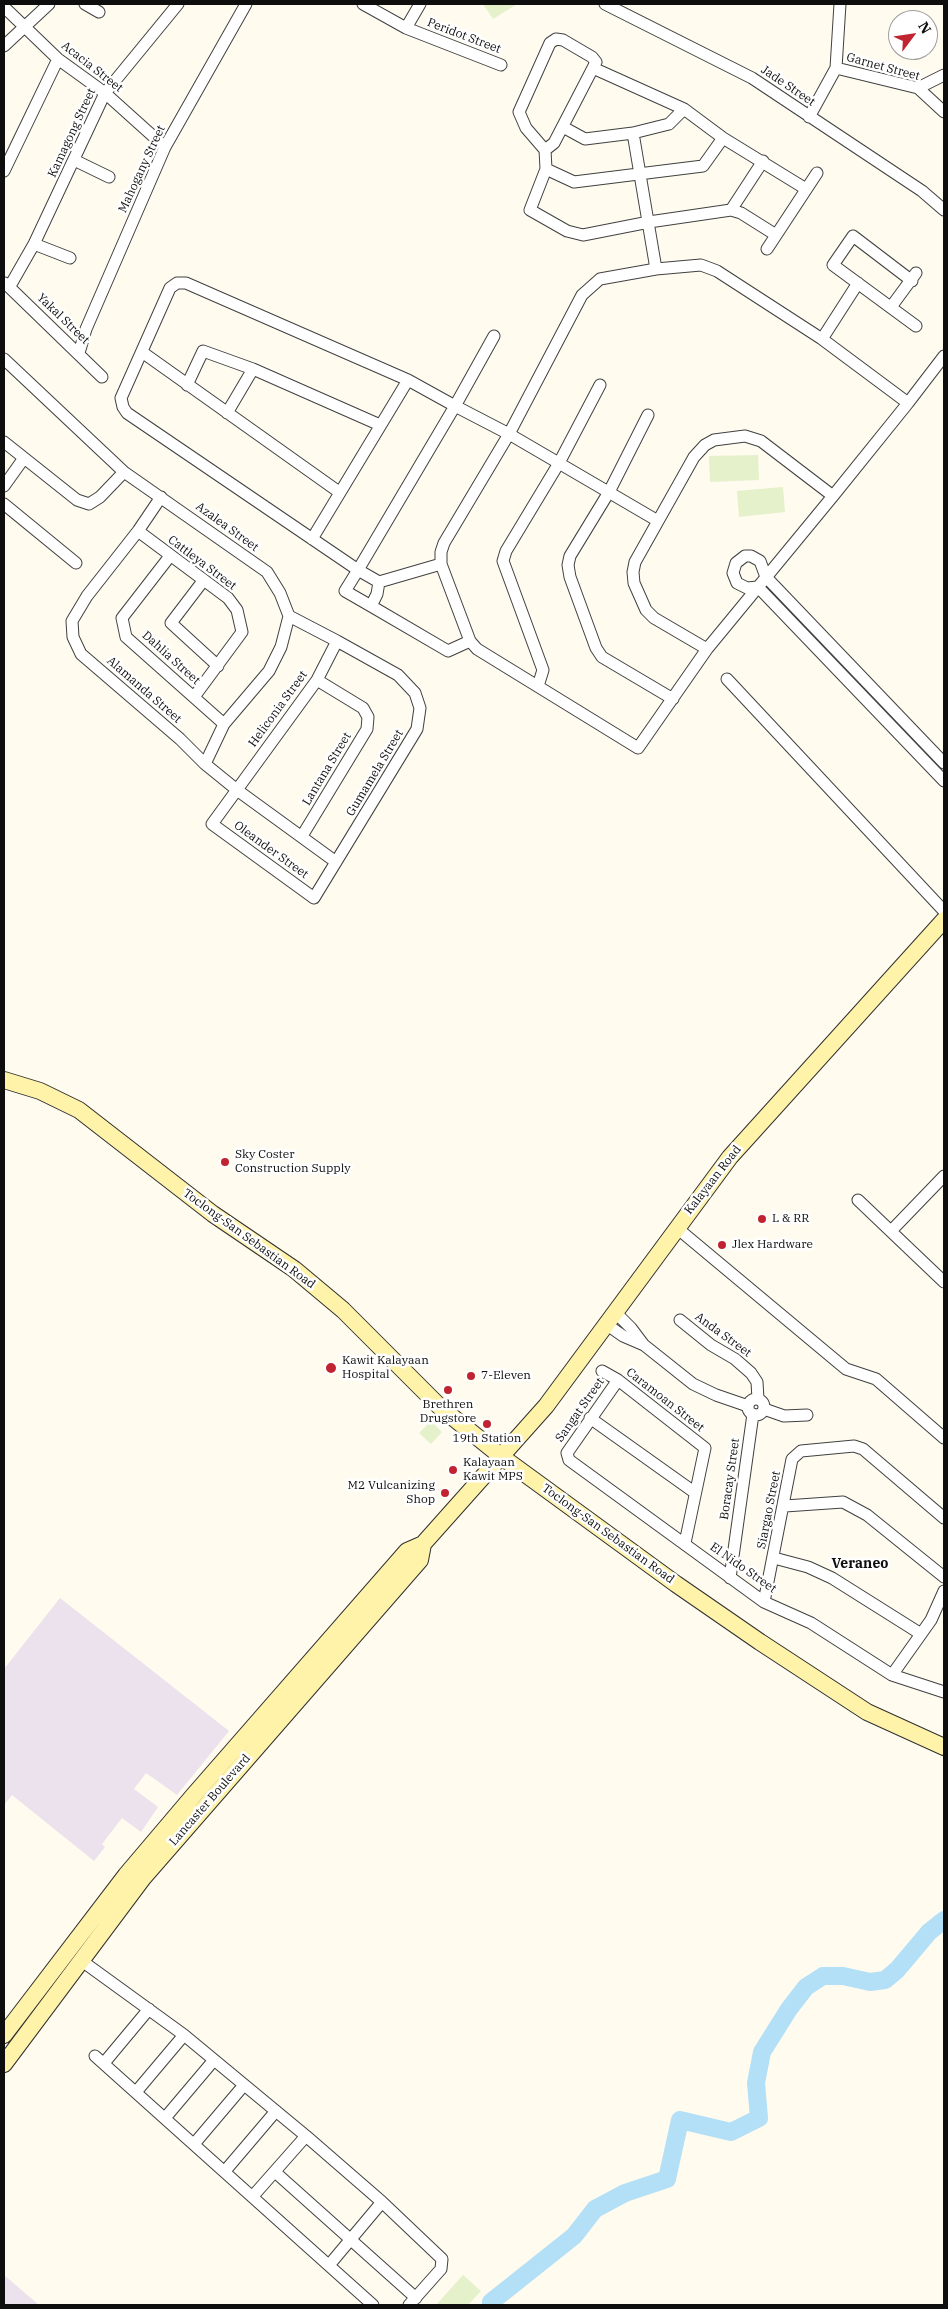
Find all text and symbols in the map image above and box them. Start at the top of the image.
north arrow [888,10,938,60]
street label: Peridot Street [425,15,503,57]
text: N [914,18,936,37]
street label: Acacia Street [58,39,126,95]
street label: Garnet Street [845,50,921,84]
street label: Jade Street [758,63,818,109]
street label: Kamagong Street [45,86,99,180]
street label: Mahogany Street [115,123,169,215]
street label: Yakal Street [34,291,92,347]
street label: Azalea Street [193,499,261,555]
street label: Cattleya Street [165,533,239,593]
street label: Dahlia Street [139,628,203,688]
street label: Alamanda Street [104,654,184,726]
street label: Heliconia Street [246,668,310,750]
street label: Gumamela Street [343,727,407,819]
street label: Lantana Street [299,730,355,808]
street label: Oleander Street [231,818,311,882]
street label: Kalayaan Road [682,1143,744,1217]
place label: Sky Coster Construction Supply [235,1148,351,1176]
marker: Sky Coster Construction Supply [219,1156,231,1168]
street label: Toclong-San Sebastian Road [180,1186,318,1292]
place label: L & RR [772,1212,809,1226]
marker: L & RR [756,1213,768,1225]
place label: Jlex Hardware [732,1238,813,1252]
marker: Jlex Hardware [716,1239,728,1251]
street label: Anda Street [692,1310,754,1360]
place label: Kawit Kalayaan Hospital [342,1354,429,1382]
marker: Kawit Kalayaan Hospital [324,1361,338,1375]
street label: Caramoan Street [623,1365,707,1435]
place label: 7-Eleven [481,1369,531,1383]
marker: 7-Eleven [465,1370,477,1382]
street label: Sangat Street [553,1375,607,1445]
marker: Brethren Drugstore [442,1384,454,1396]
place label: Brethren Drugstore [420,1398,476,1426]
marker: 19th Station [481,1418,493,1430]
place label: 19th Station [452,1432,522,1446]
street label: Boracay Street [717,1437,743,1521]
place label: Kalayaan Kawit MPS [463,1456,523,1484]
marker: Kalayaan Kawit MPS [447,1464,459,1476]
street label: Siargao Street [754,1470,784,1550]
place label: M2 Vulcanizing Shop [348,1479,435,1507]
street label: Toclong-San Sebastian Road [539,1481,677,1587]
marker: M2 Vulcanizing Shop [439,1487,451,1499]
street label: El Nido Street [707,1540,779,1596]
district label: Veraneo [832,1556,888,1572]
street label: Lancaster Boulevard [166,1751,254,1849]

